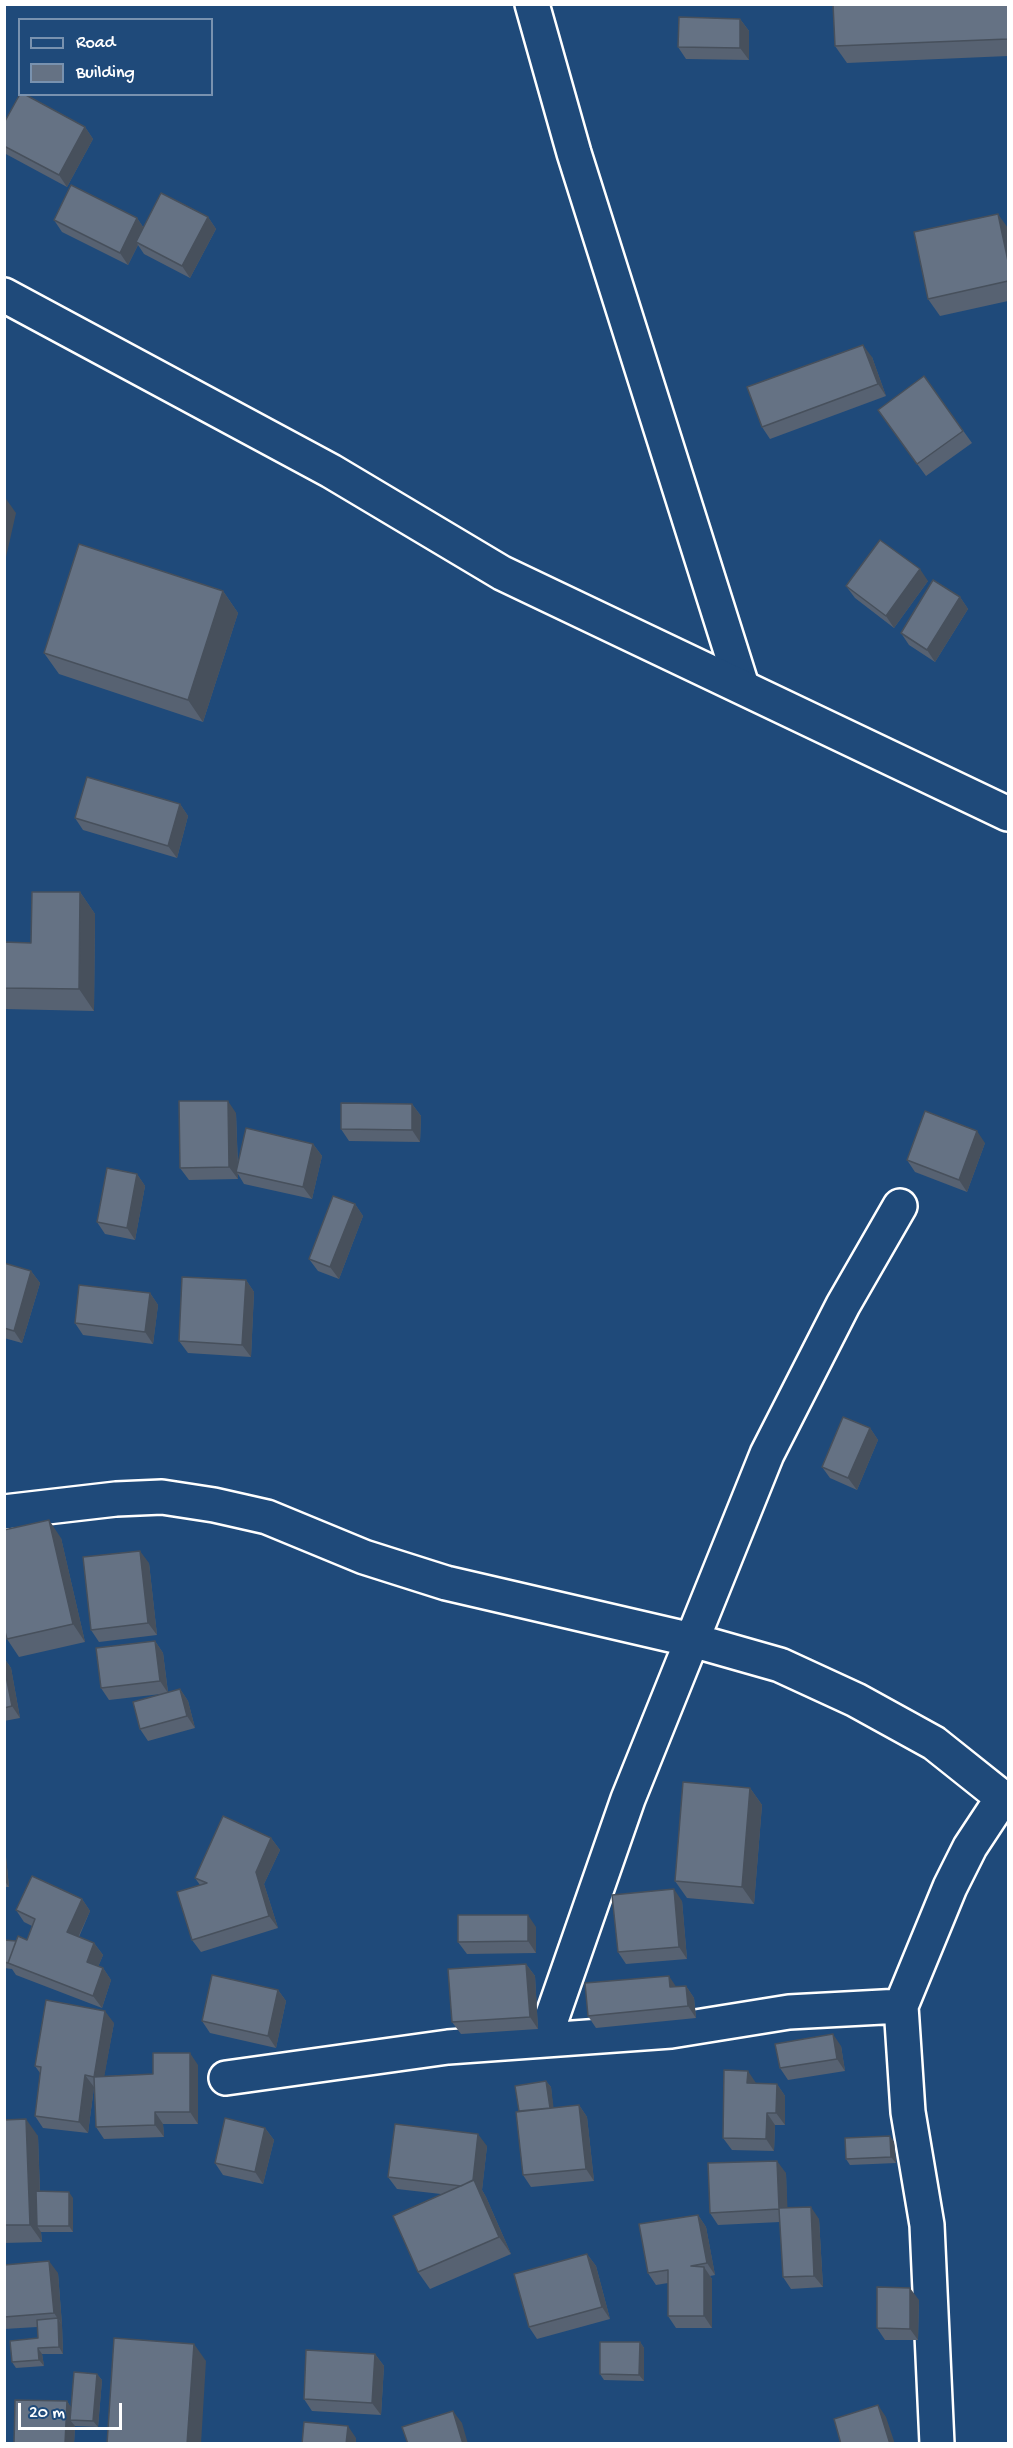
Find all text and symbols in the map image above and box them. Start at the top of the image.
legend [18,18,213,96]
text: Road [76,33,115,54]
text: Building [76,63,135,84]
scale bar [21,2391,124,2429]
text: 20 m [29,2403,65,2424]

